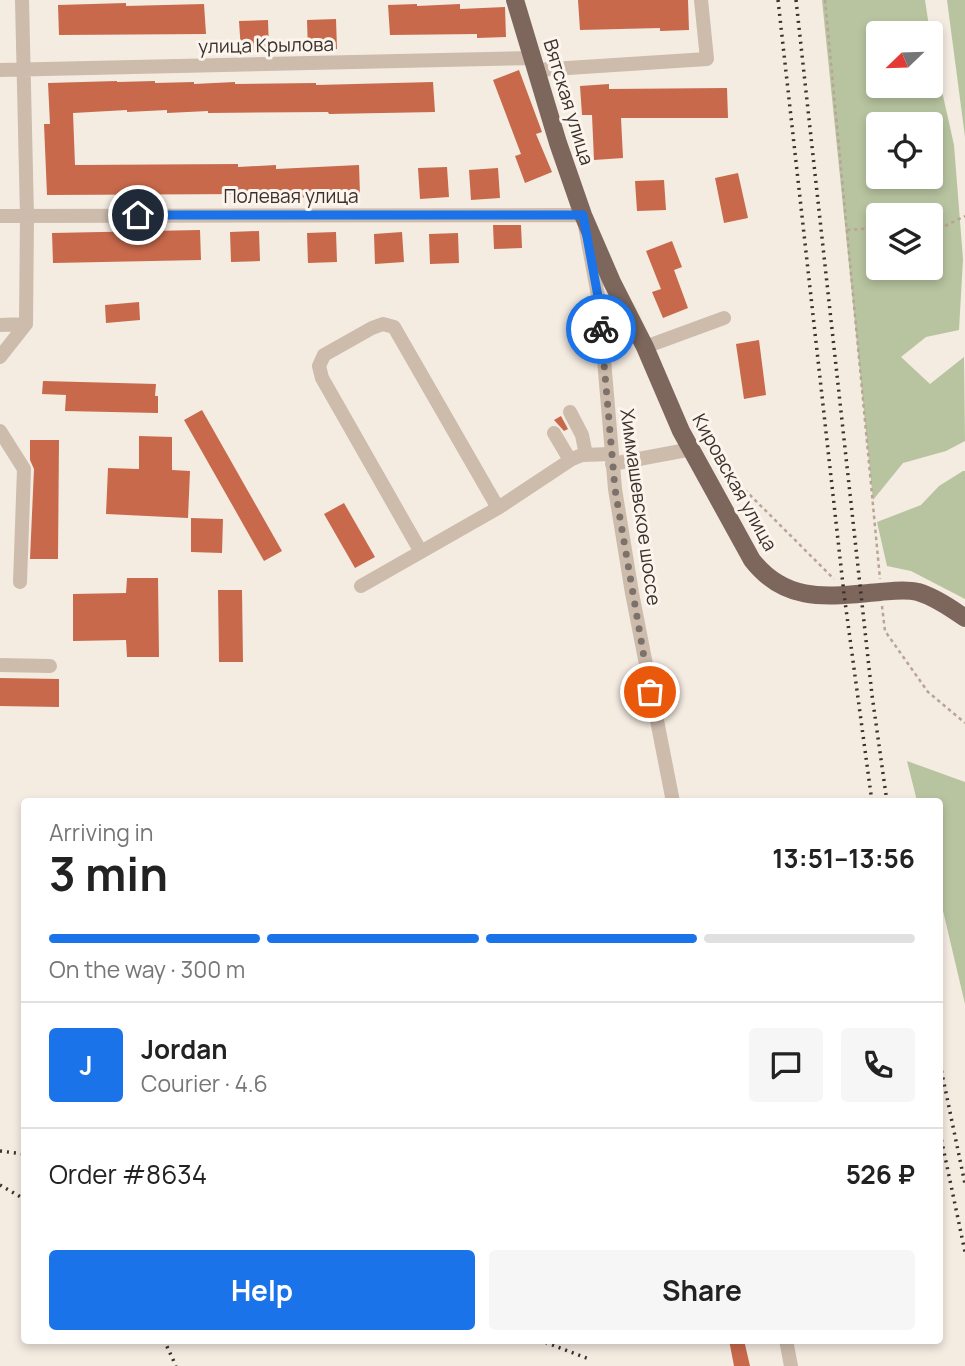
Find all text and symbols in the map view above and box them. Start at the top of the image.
north arrow [866,21,943,98]
map controls [866,21,943,280]
street label: улица Крылова [198,31,334,59]
street label: Вятская улица [538,36,600,168]
button: locate [866,112,943,189]
street label: Полевая улица [223,183,359,209]
pin [108,185,168,245]
icon: home [119,196,157,234]
button: layers [866,203,943,280]
courier [566,294,636,364]
icon: bike [582,310,620,348]
street label: Химмашевское шоссе [614,407,668,607]
street label: Кировская улица [686,409,784,555]
pin [620,662,680,722]
icon: bag [631,673,669,711]
text: Arriving in [49,816,154,848]
text: 13:51–13:56 [772,840,915,876]
text: 3 min [49,842,168,905]
text: On the way · 300 m [49,953,245,985]
button: chat [749,1028,823,1102]
button: phone [841,1028,915,1102]
text: Jordan [141,1031,227,1067]
text: J [79,1047,93,1083]
text: Courier · 4.6 [141,1067,268,1099]
text: Order #8634 [49,1156,207,1192]
text: 526 ₽ [846,1156,915,1192]
button: Help [49,1250,475,1330]
button: Share [489,1250,915,1330]

